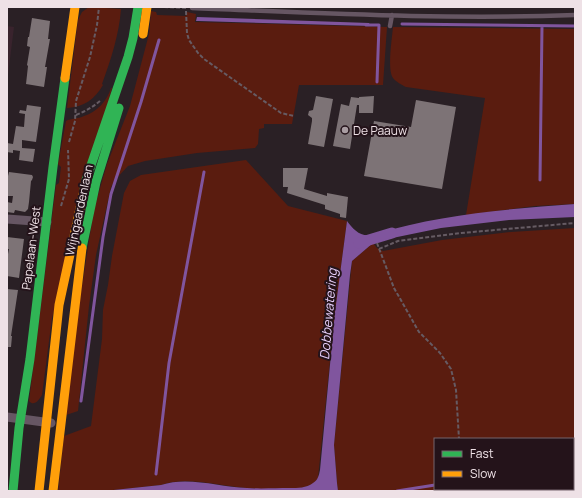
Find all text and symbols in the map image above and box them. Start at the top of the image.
place label: De Paauw [353,122,407,139]
marker: De Paauw [340,125,350,135]
street label: Wijngaardenlaan [61,163,97,257]
street label: Papelaan-West [17,205,45,291]
water label: Dobbewatering [315,266,341,360]
legend [434,438,574,490]
text: Fast [470,445,494,462]
text: Slow [470,465,496,482]

